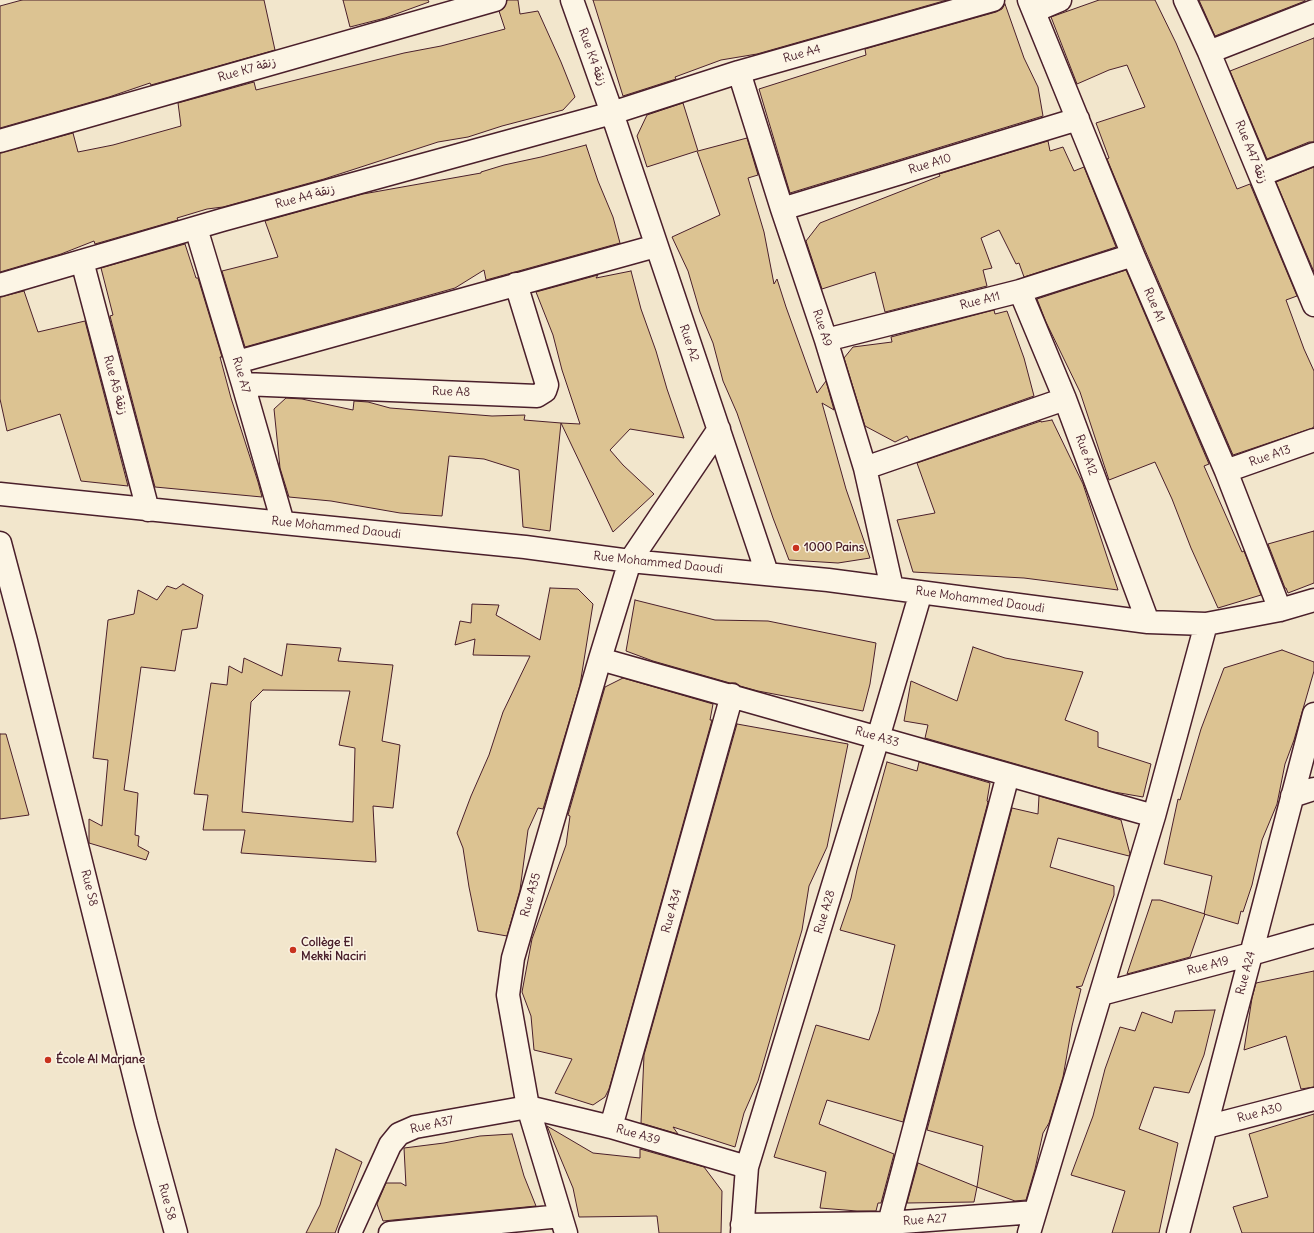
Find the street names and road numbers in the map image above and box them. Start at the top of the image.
street label: Rue K4 زنقة [575,26,609,88]
street label: Rue A4 [782,42,822,66]
street label: Rue K7 زنقة [216,55,278,85]
street label: Rue A47 زنقة [1232,118,1270,186]
street label: Rue A10 [907,151,953,177]
street label: Rue A4 زنقة [274,182,336,212]
street label: Rue A1 [1140,286,1168,324]
street label: Rue A11 [958,289,1002,313]
street label: Rue A9 [809,307,835,349]
street label: Rue A2 [676,323,702,363]
street label: Rue A5 زنقة [100,354,130,416]
street label: Rue A7 [229,355,253,395]
street label: Rue A8 [432,384,470,400]
street label: Rue A12 [1072,432,1100,478]
street label: Rue A13 [1247,442,1293,470]
street label: Rue Mohammed Daoudi [271,514,401,542]
street label: Rue Mohammed Daoudi [593,549,723,577]
street label: Rue Mohammed Daoudi [915,584,1045,616]
street label: Rue A33 [853,724,901,750]
street label: Rue S8 [77,868,101,908]
street label: Rue A35 [518,871,544,919]
street label: Rue A34 [659,887,685,935]
street label: Rue A28 [812,888,838,936]
street label: Rue A24 [1233,949,1259,997]
street label: Rue A19 [1185,953,1231,979]
street label: Rue A30 [1236,1100,1284,1126]
street label: Rue A37 [409,1113,455,1137]
street label: Rue A39 [614,1122,662,1148]
street label: Rue S8 [155,1182,179,1222]
street label: Rue A27 [903,1211,947,1229]

